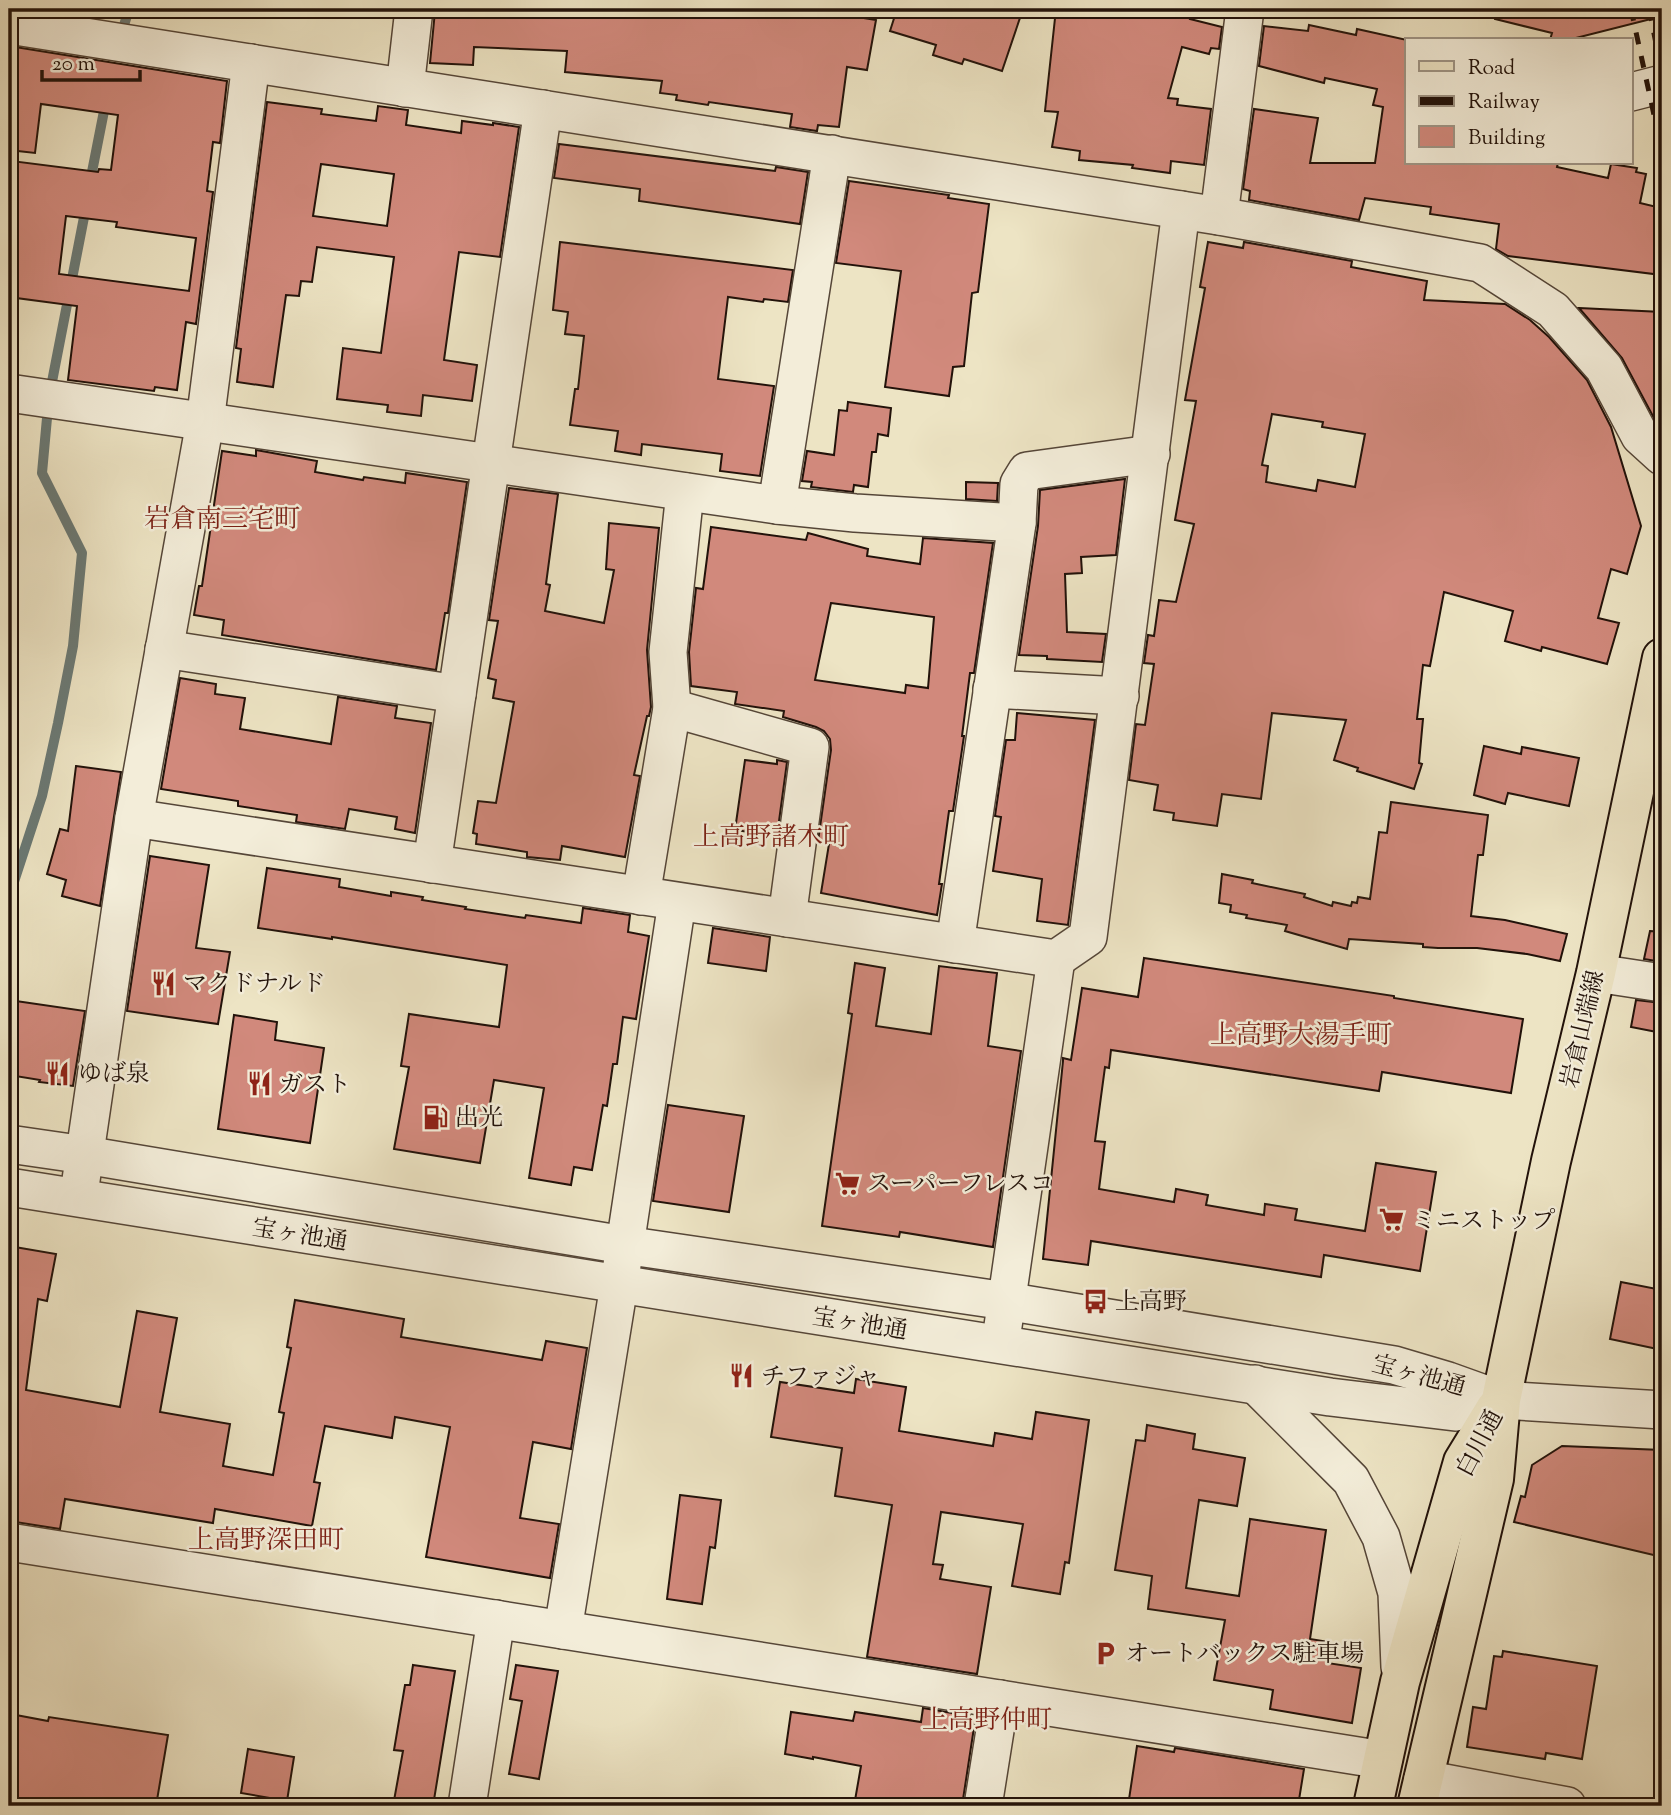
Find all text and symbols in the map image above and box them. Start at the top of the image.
scale bar [42,38,140,82]
legend [1405,38,1632,164]
text: 20 m [52,50,95,80]
text: Road [1468,54,1515,84]
text: Railway [1468,88,1540,118]
text: Building [1468,124,1545,154]
district label: 岩倉南三宅町 [144,502,300,539]
district label: 上高野諸木町 [693,820,849,857]
street label: 岩倉山端線 [1554,967,1614,1092]
place label: マクドナルド [183,968,326,1002]
restaurant icon: マクドナルド [149,969,177,997]
district label: 上高野大湯手町 [1210,1018,1392,1055]
place label: ゆば泉 [78,1058,150,1092]
restaurant icon: ゆば泉 [44,1059,72,1087]
place label: ガスト [279,1069,351,1103]
restaurant icon: ガスト [245,1070,273,1098]
place label: 出光 [455,1102,503,1136]
fuel station icon: 出光 [421,1103,449,1131]
place label: スーパーフレスコ [867,1168,1054,1202]
supermarket icon: スーパーフレスコ [833,1169,861,1197]
place label: ミニストップ [1412,1205,1555,1239]
supermarket icon: ミニストップ [1378,1206,1406,1234]
street label: 宝ヶ池通 [250,1212,350,1260]
place label: 上高野 [1115,1286,1187,1320]
bus stop icon: 上高野 [1081,1287,1109,1315]
street label: 宝ヶ池通 [810,1301,910,1349]
street label: 宝ヶ池通 [1368,1348,1469,1406]
place label: チファジャ [761,1361,880,1395]
restaurant icon: チファジャ [727,1362,755,1390]
street label: 白川通 [1449,1404,1513,1484]
district label: 上高野深田町 [188,1523,344,1560]
place label: オートバックス駐車場 [1125,1638,1364,1672]
parking icon: オートバックス駐車場 [1091,1639,1119,1667]
district label: 上高野仲町 [922,1703,1052,1740]

